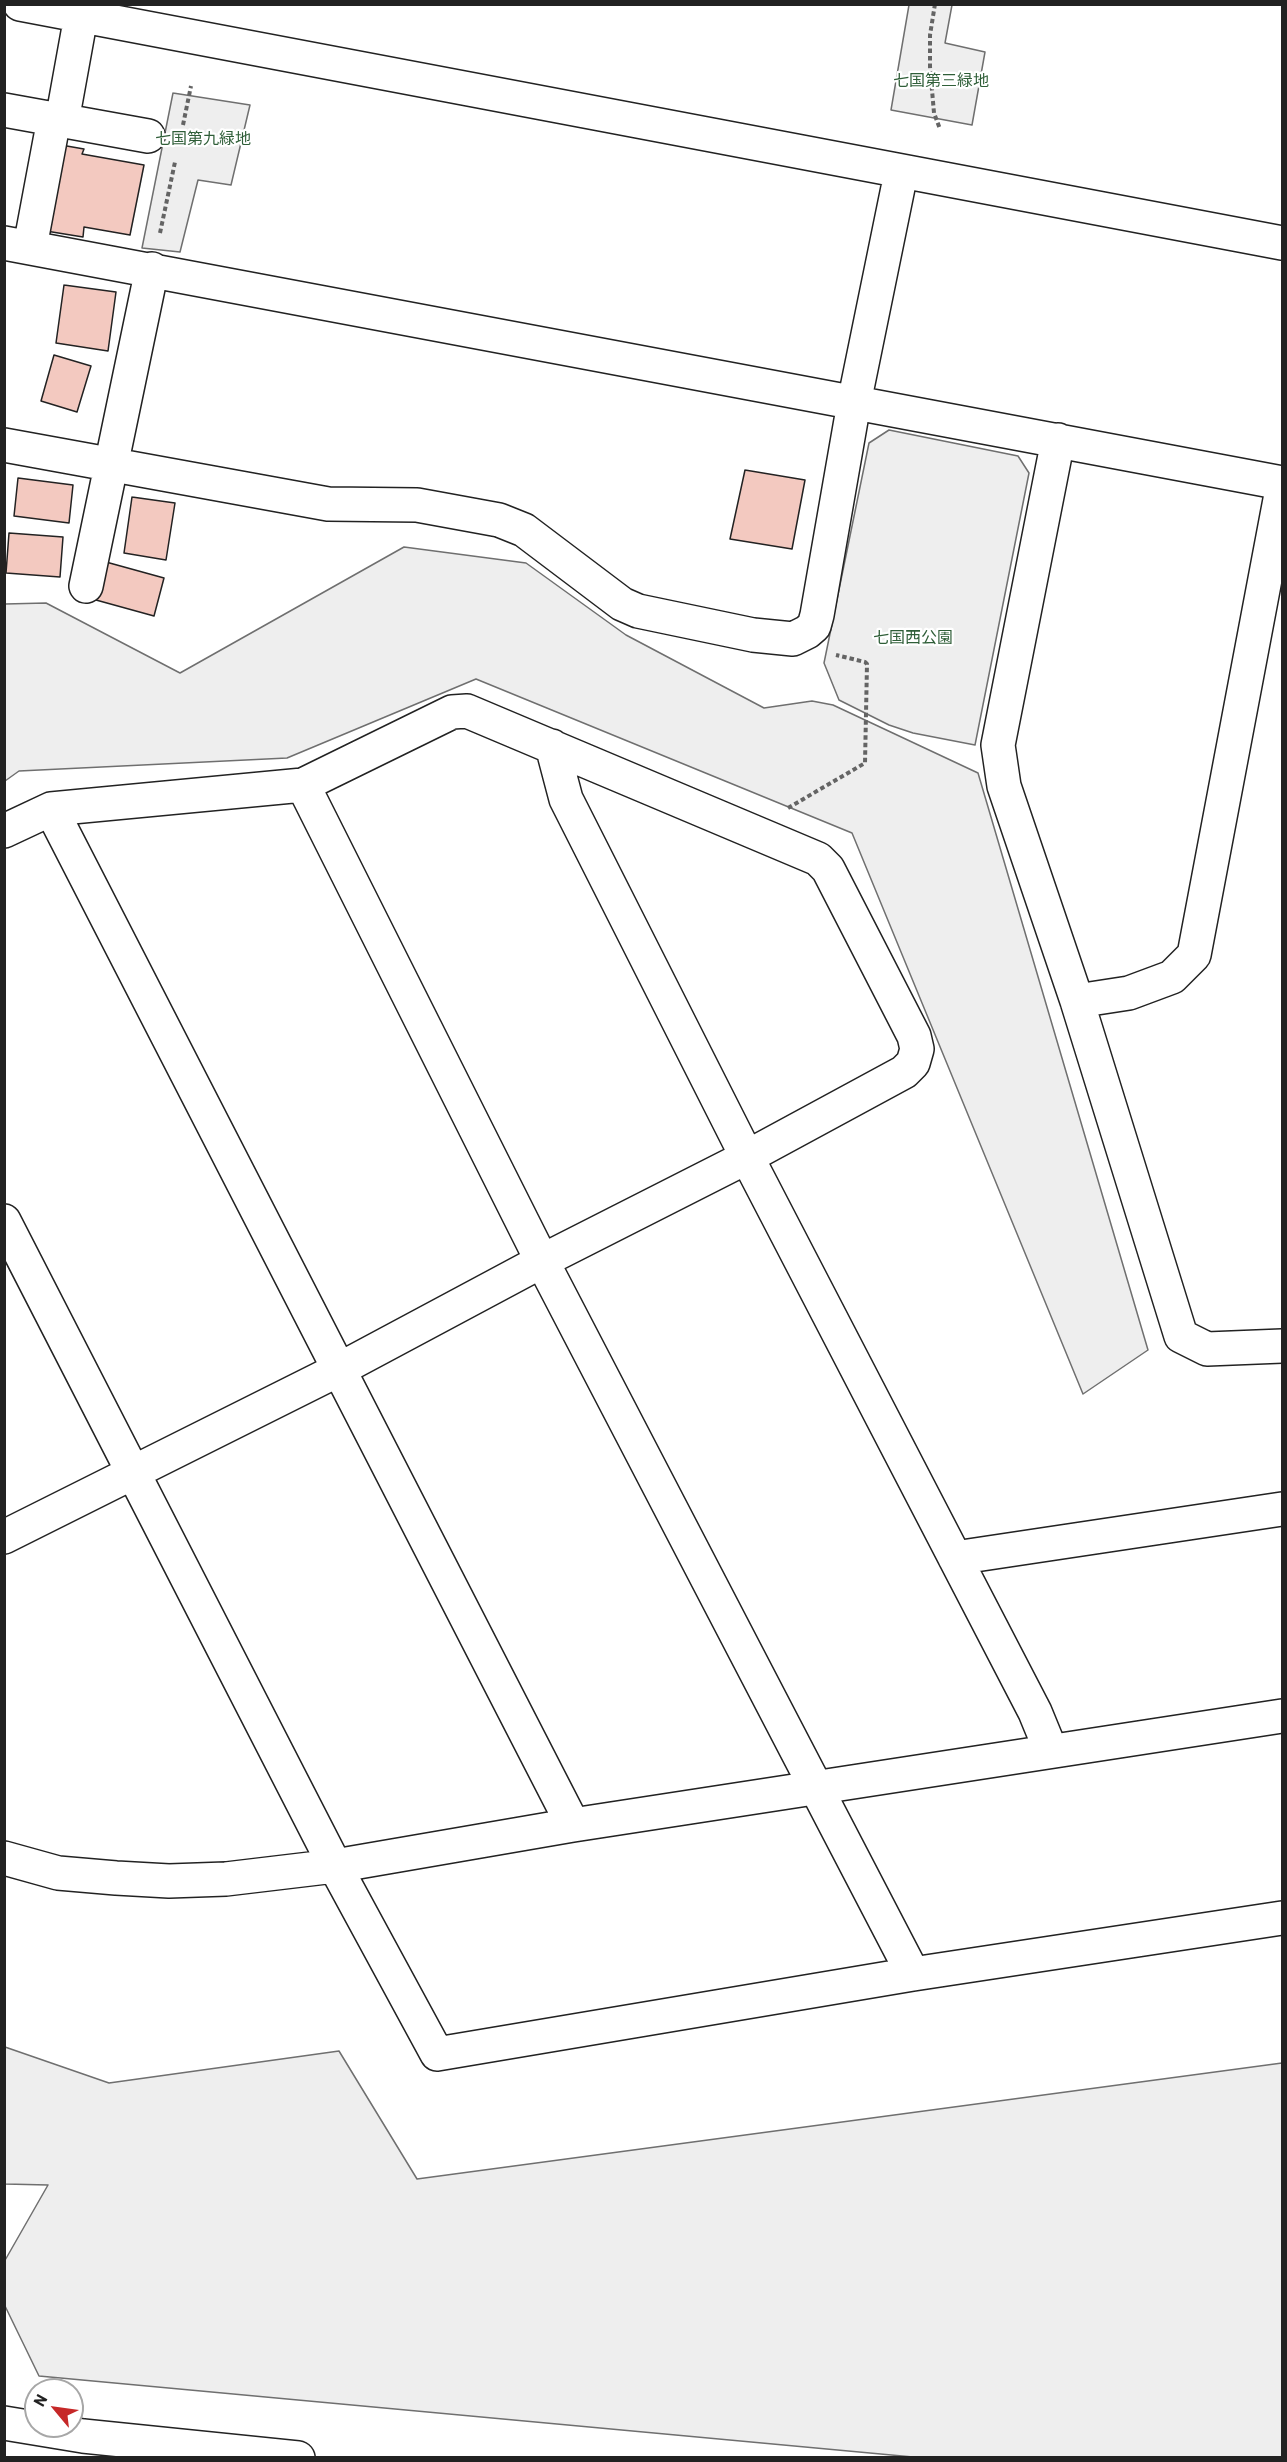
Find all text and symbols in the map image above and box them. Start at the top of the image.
park label: 七国第三緑地 [893,71,989,91]
park label: 七国第九緑地 [155,129,251,149]
park label: 七国西公園 [873,628,953,648]
north arrow [24,2378,84,2438]
text: N [29,2391,50,2409]

